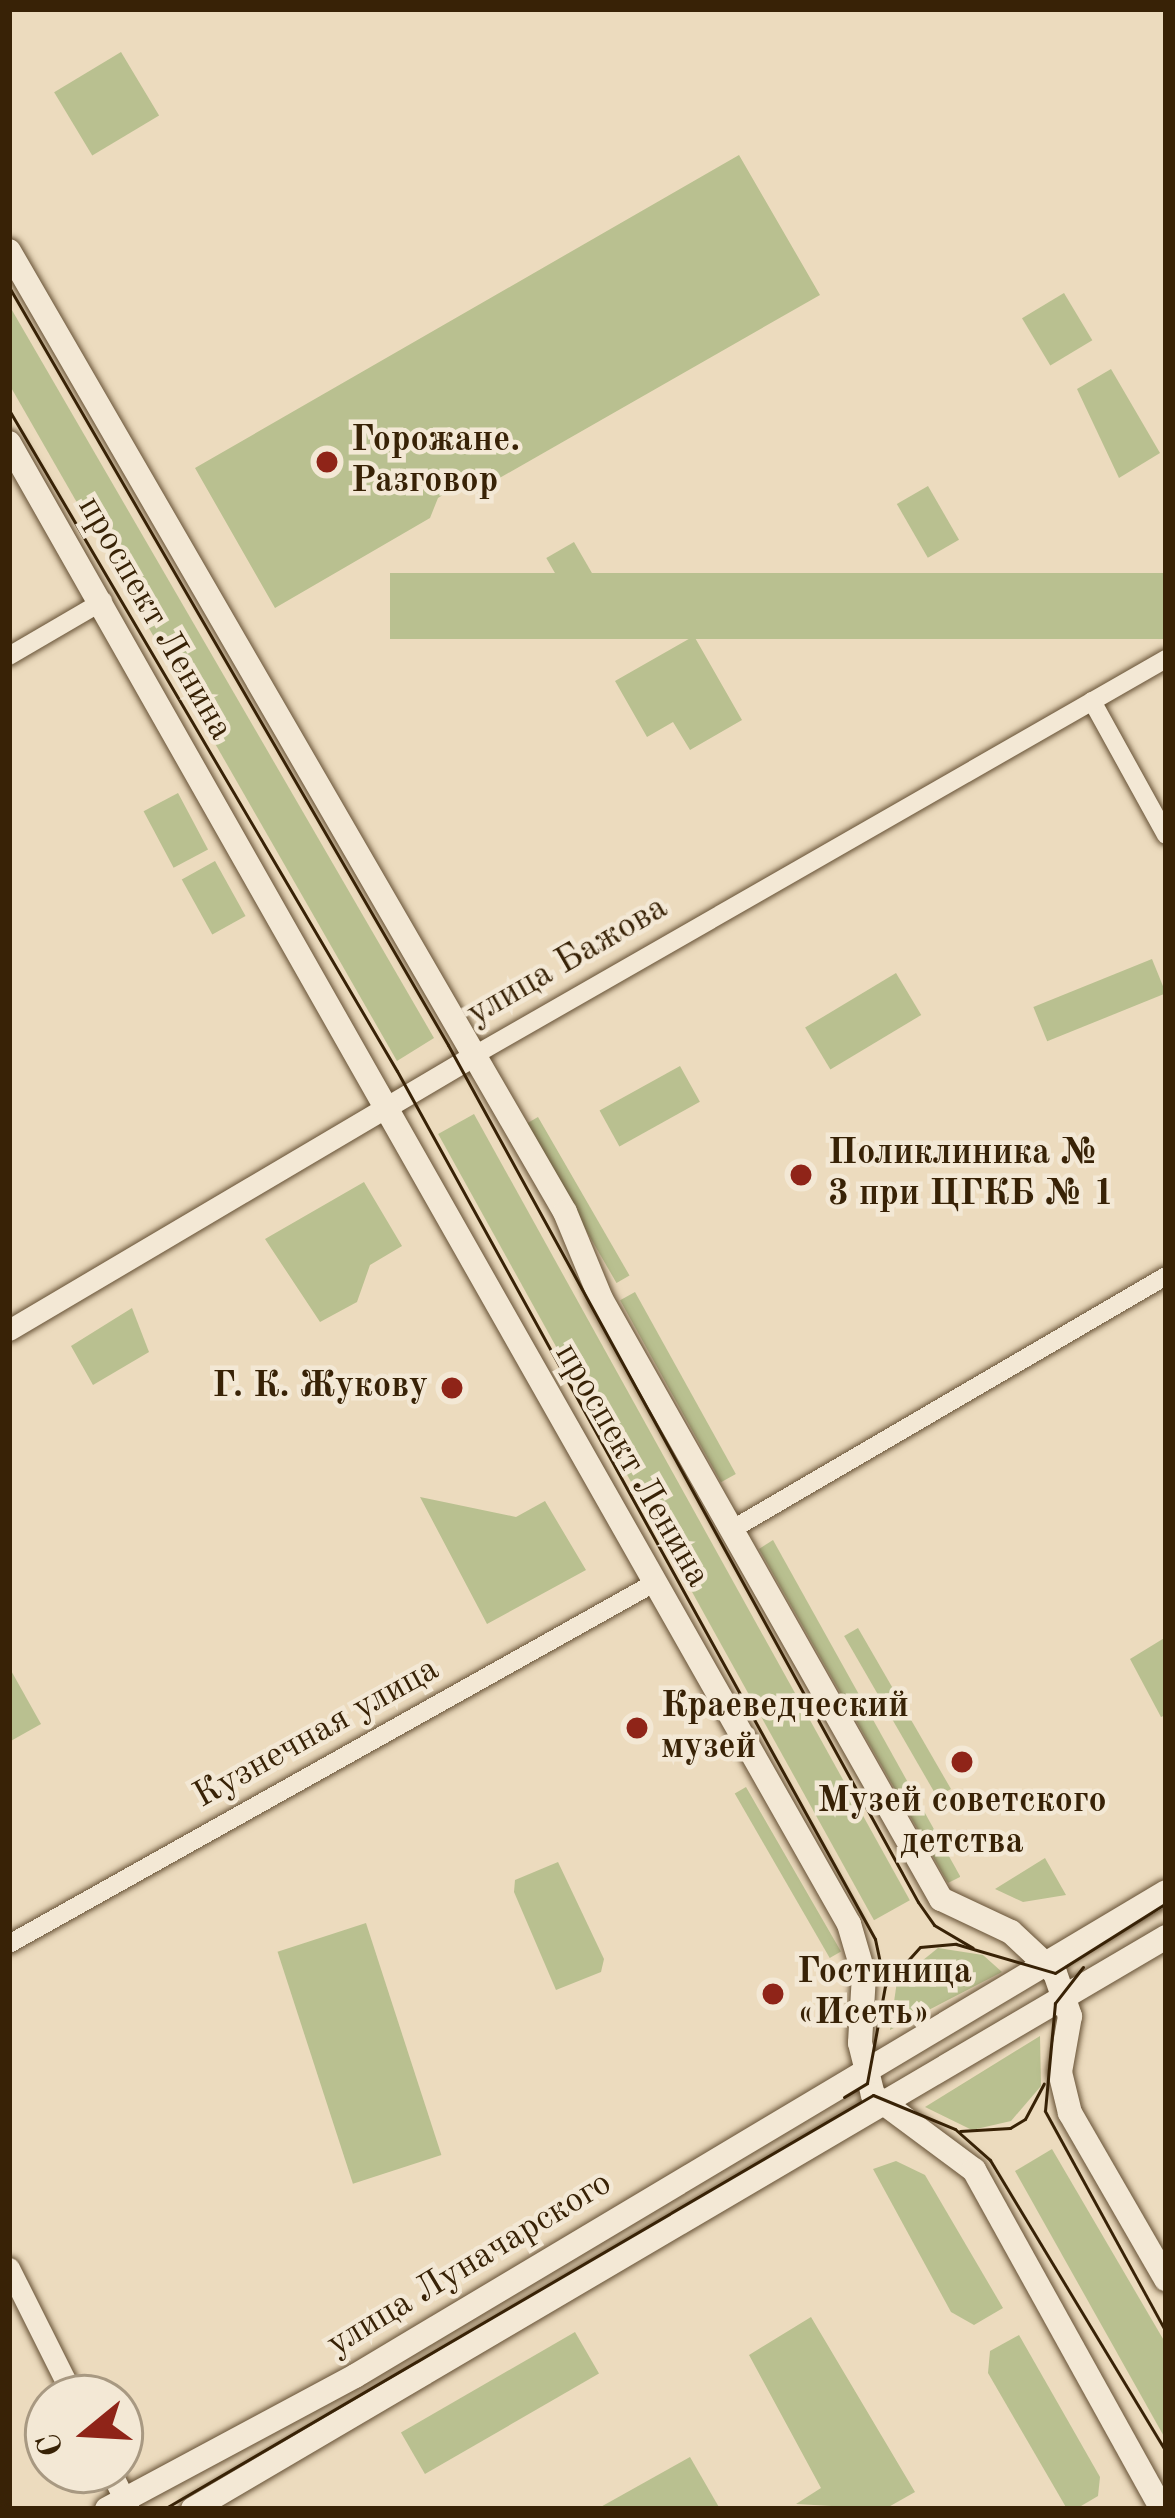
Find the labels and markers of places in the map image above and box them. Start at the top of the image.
place label: Горожане. Разговор [351,419,520,504]
marker: Горожане. Разговор [314,449,340,475]
place label: Поликлиника № 3 при ЦГКБ № 1 [828,1132,1114,1217]
marker: Поликлиника № 3 при ЦГКБ № 1 [785,1159,817,1191]
place label: Г. К. Жукову [212,1366,428,1410]
marker: Г. К. Жукову [439,1375,465,1401]
place label: Краеведческий музей [661,1685,909,1770]
marker: Краеведческий музей [624,1715,650,1741]
marker: Музей советского детства [949,1749,975,1775]
place label: Музей советского детства [817,1780,1107,1865]
place label: Гостиница «Исеть» [797,1951,972,2036]
marker: Гостиница «Исеть» [760,1981,786,2007]

